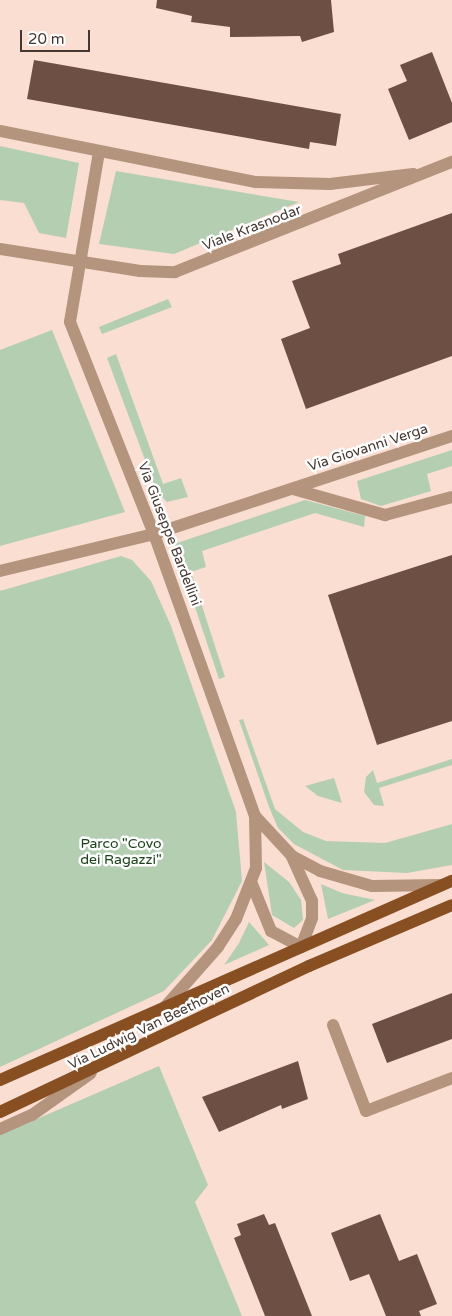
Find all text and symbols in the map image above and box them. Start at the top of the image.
scale bar [22,20,92,52]
text: 20 m [28,30,65,48]
street label: Viale Krasnodar [200,201,304,255]
street label: Via Giovanni Verga [306,421,430,475]
street label: Via Giuseppe Bardellini [134,460,204,608]
park label: Parco "Covo dei Ragazzi" [80,836,162,869]
street label: Via Ludwig Van Beethoven [66,981,232,1073]

